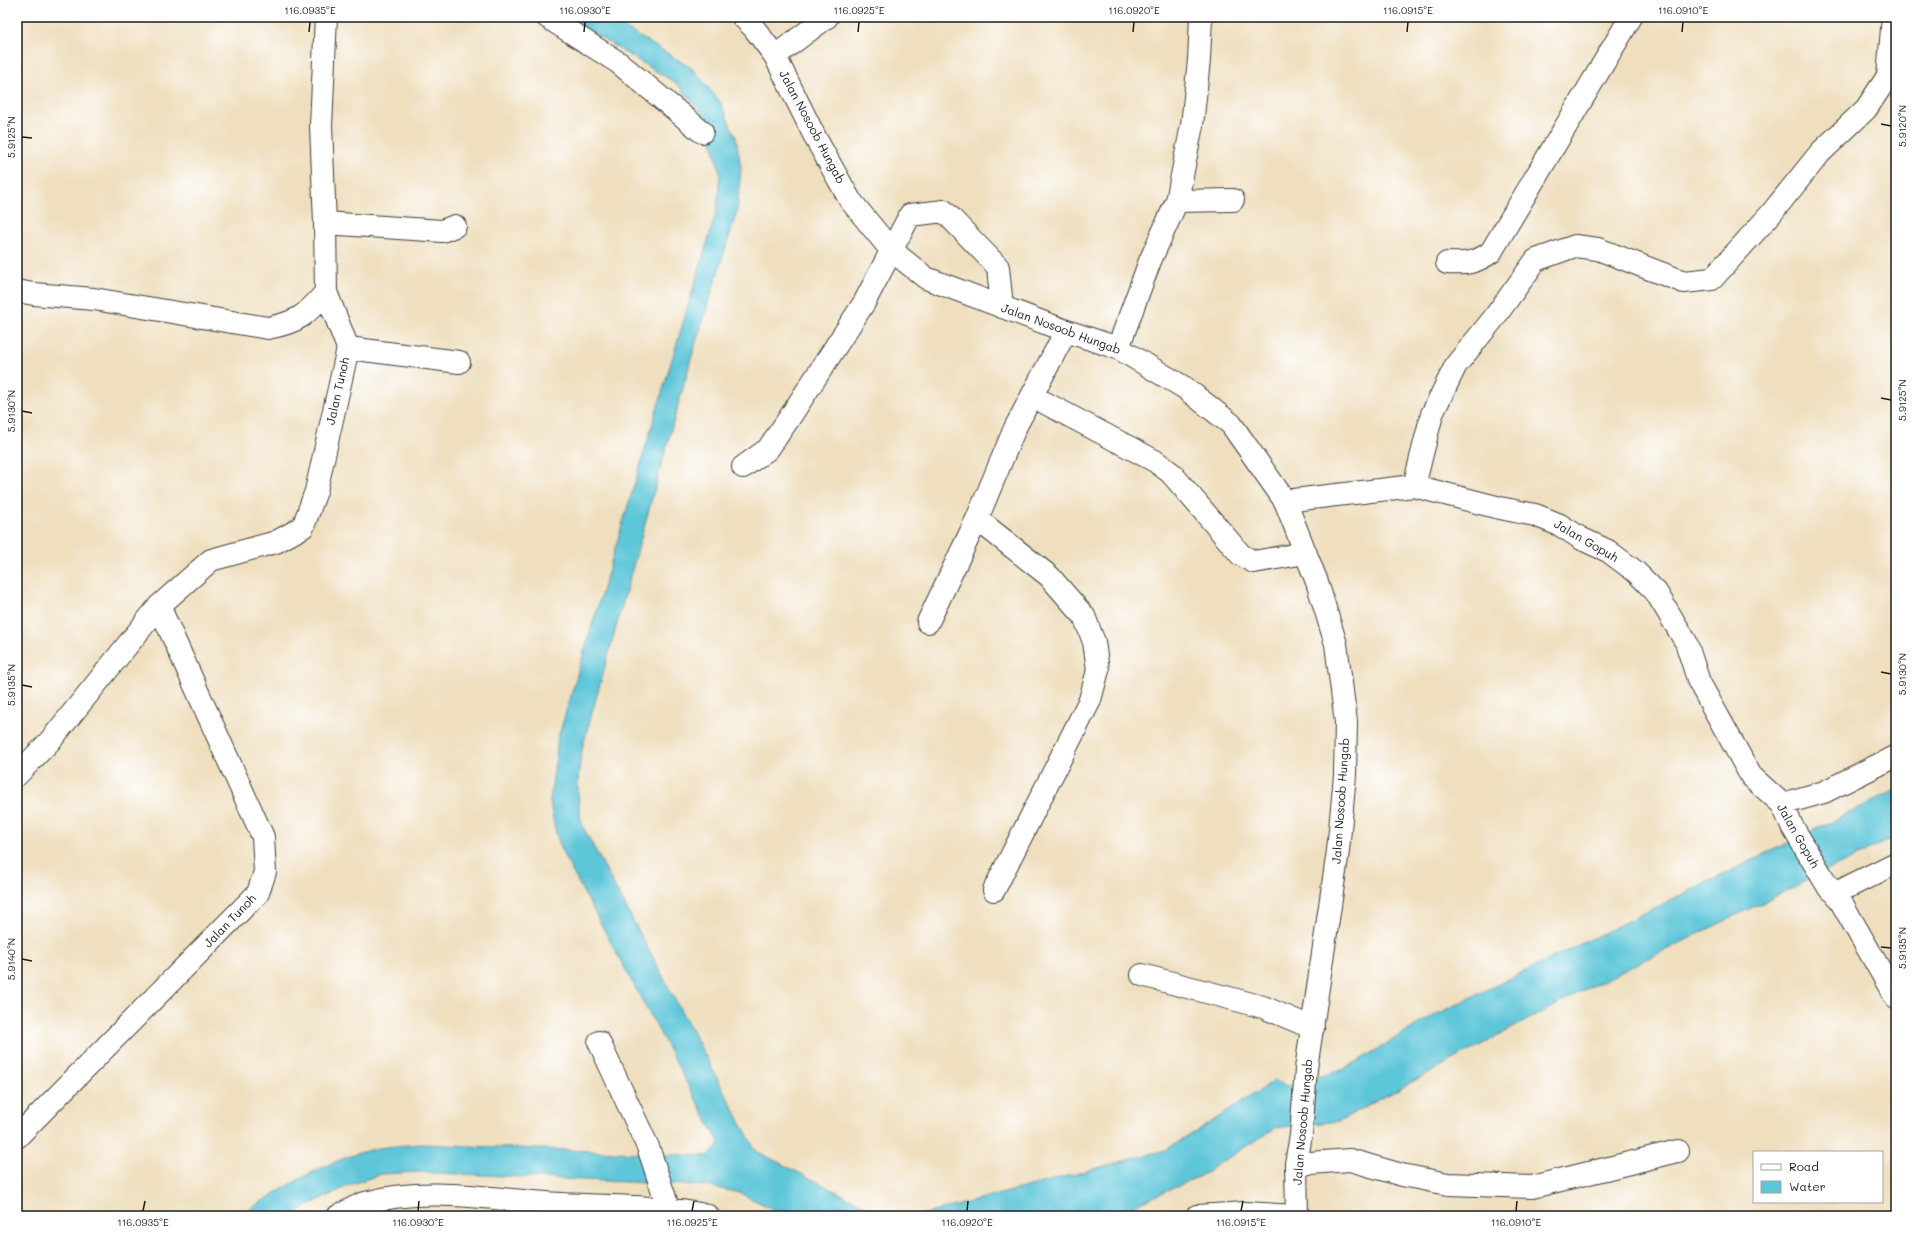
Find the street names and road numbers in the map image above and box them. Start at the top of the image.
street label: Jalan Nosoob Hungab [776,67,850,186]
street label: Jalan Nosoob Hungab [999,299,1123,357]
street label: Jalan Tunoh [321,355,353,426]
street label: Jalan Gopuh [1551,515,1622,565]
street label: Jalan Nosoob Hungab [1328,737,1352,865]
street label: Jalan Gopuh [1774,800,1824,871]
street label: Jalan Tunoh [200,890,259,951]
street label: Jalan Nosoob Hungab [1289,1058,1315,1186]

